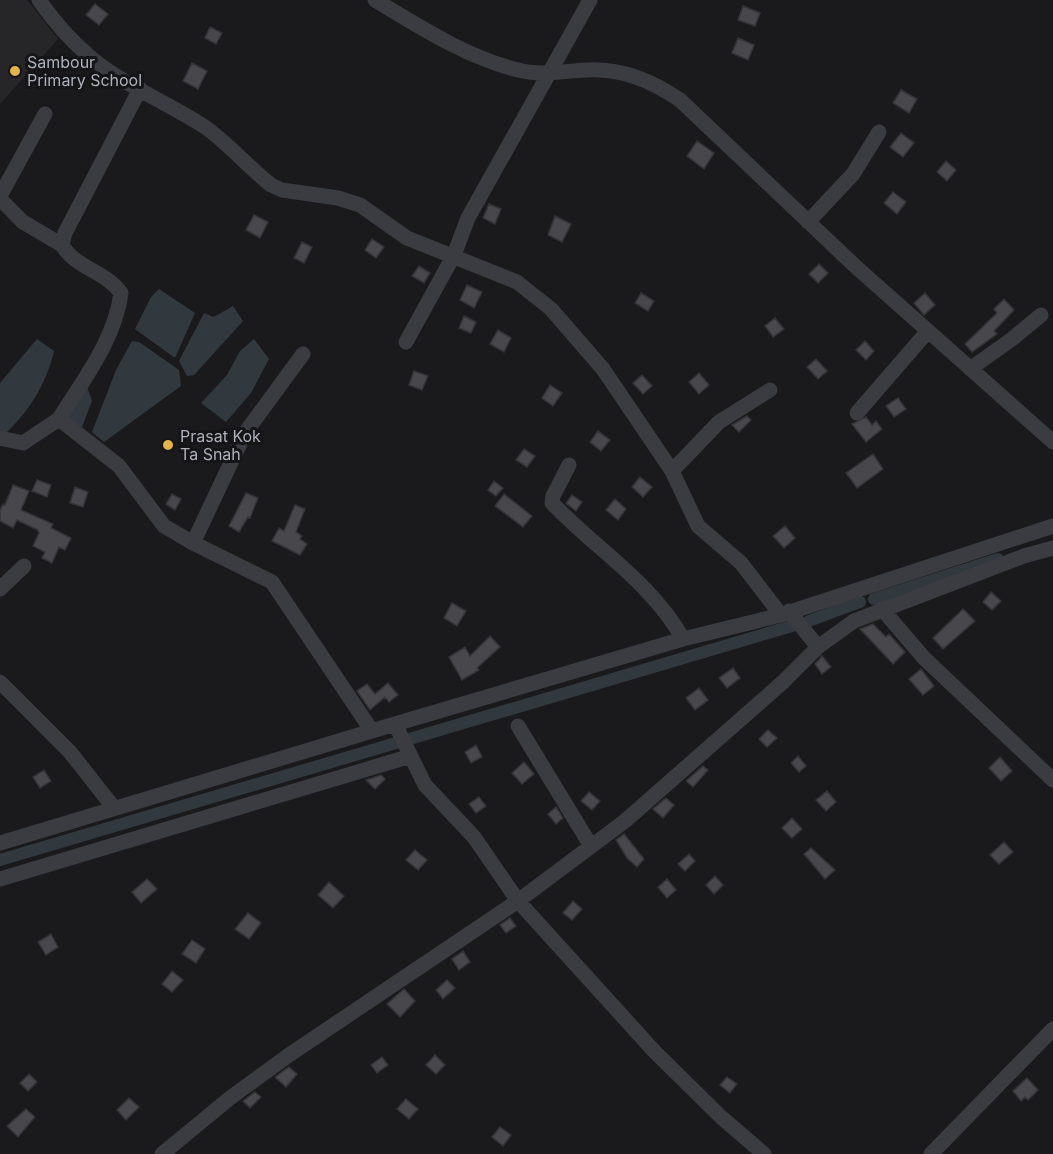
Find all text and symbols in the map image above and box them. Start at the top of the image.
place label: Sambour Primary School [27,52,142,90]
marker: Sambour Primary School [8,64,22,78]
place label: Prasat Kok Ta Snah [180,426,261,464]
marker: Prasat Kok Ta Snah [161,438,175,452]

